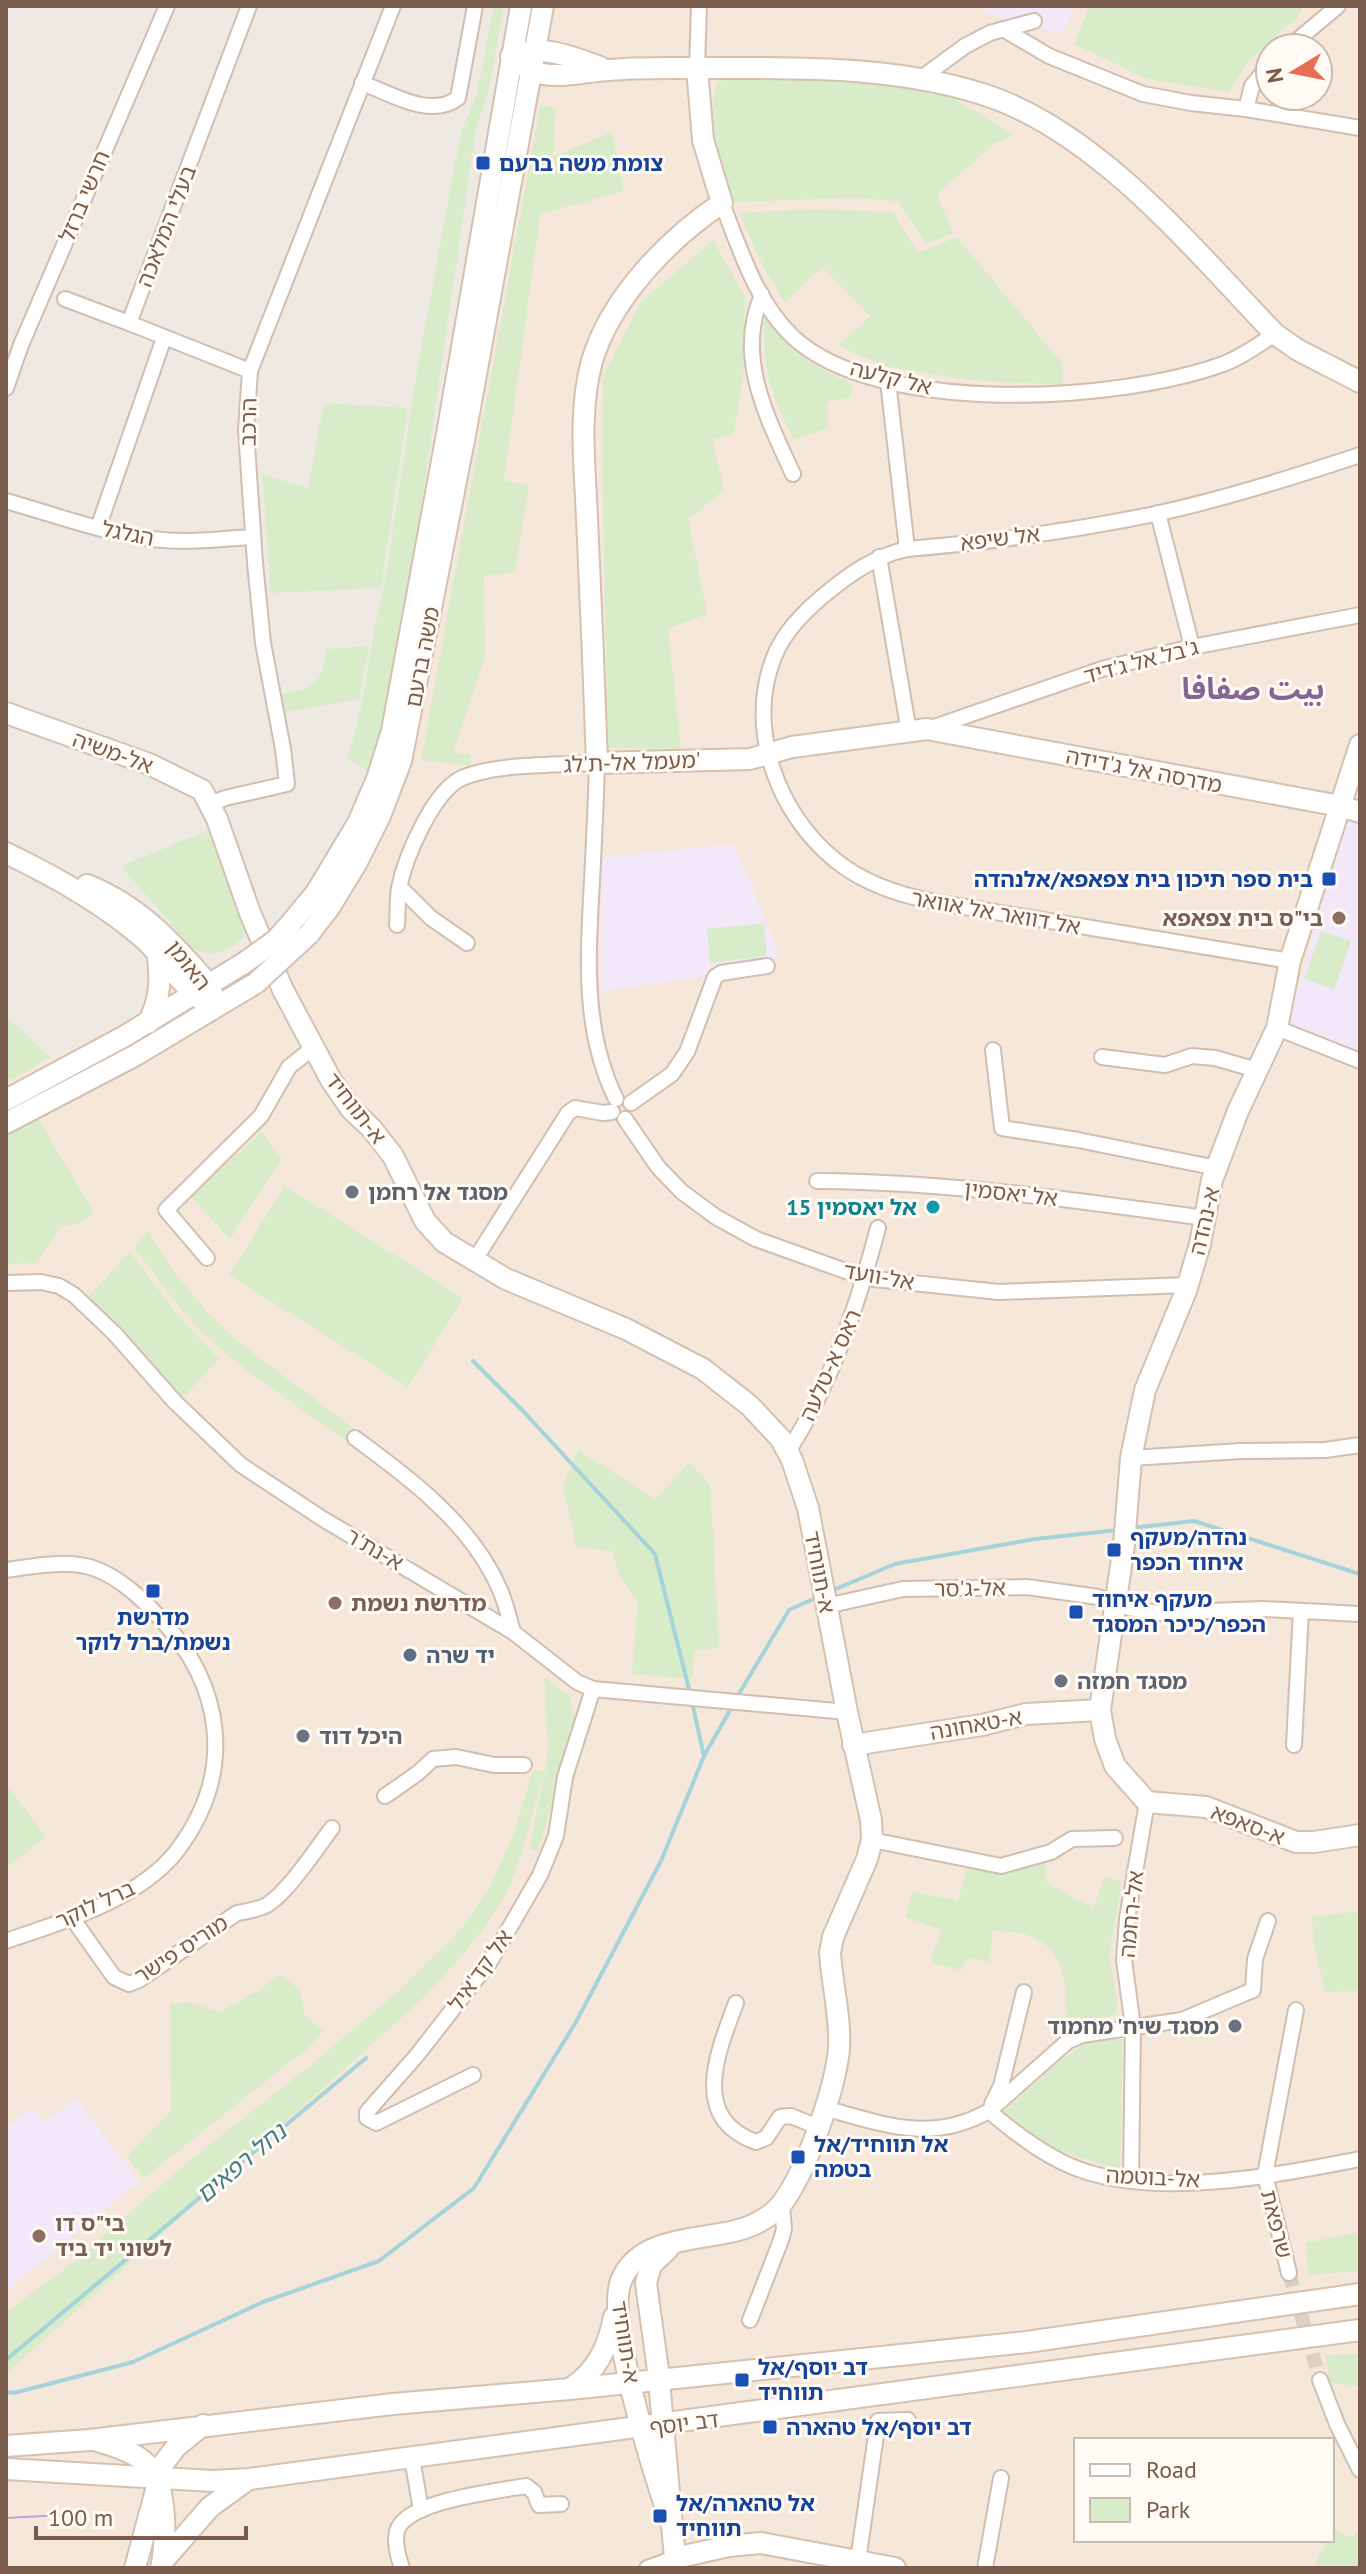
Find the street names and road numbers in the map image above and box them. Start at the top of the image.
street label: חרשי ברזל [52,146,116,246]
street label: בעלי המלאכה [130,161,202,291]
street label: אל קלעה [847,353,935,401]
street label: הרכב [234,397,262,447]
street label: הגלגל [100,514,156,552]
street label: אל שיפא [958,519,1042,557]
street label: משה ברעם [399,604,445,710]
street label: ג'בל אל ג'דיד [1081,632,1201,690]
street label: אל-משיה [69,725,157,779]
street label: מדרסה אל ג'דידה [1064,741,1224,799]
street label: מעמל אל-ת'לג' [563,746,701,778]
street label: אל דוואר אל אוואר [909,883,1083,941]
street label: האומן [161,934,217,996]
street label: א-תווחיד [319,1067,393,1149]
street label: אל יאסמין [963,1174,1059,1212]
street label: א-נהדה [1183,1184,1225,1258]
street label: אל-וועד [841,1256,917,1296]
street label: ראס א-טלעה [793,1305,867,1425]
street label: א-נת'ר [341,1521,409,1577]
street label: א-תווחיד [798,1529,842,1616]
street label: אל-ג'סר [934,1573,1006,1603]
street label: א-טאחונה [928,1702,1024,1746]
street label: א-סאפא [1207,1797,1289,1851]
street label: אל-רחמה [1113,1869,1150,1959]
street label: ברל לוקר [51,1873,139,1935]
street label: מוריס פישר [129,1908,233,1990]
street label: אל קד'איל [442,1924,518,2016]
street label: אל-בוטמה [1105,2161,1201,2193]
street label: שרפאת [1255,2187,1299,2261]
street label: א-תווחיד [606,2299,646,2385]
street label: דב יוסף [648,2405,720,2441]

